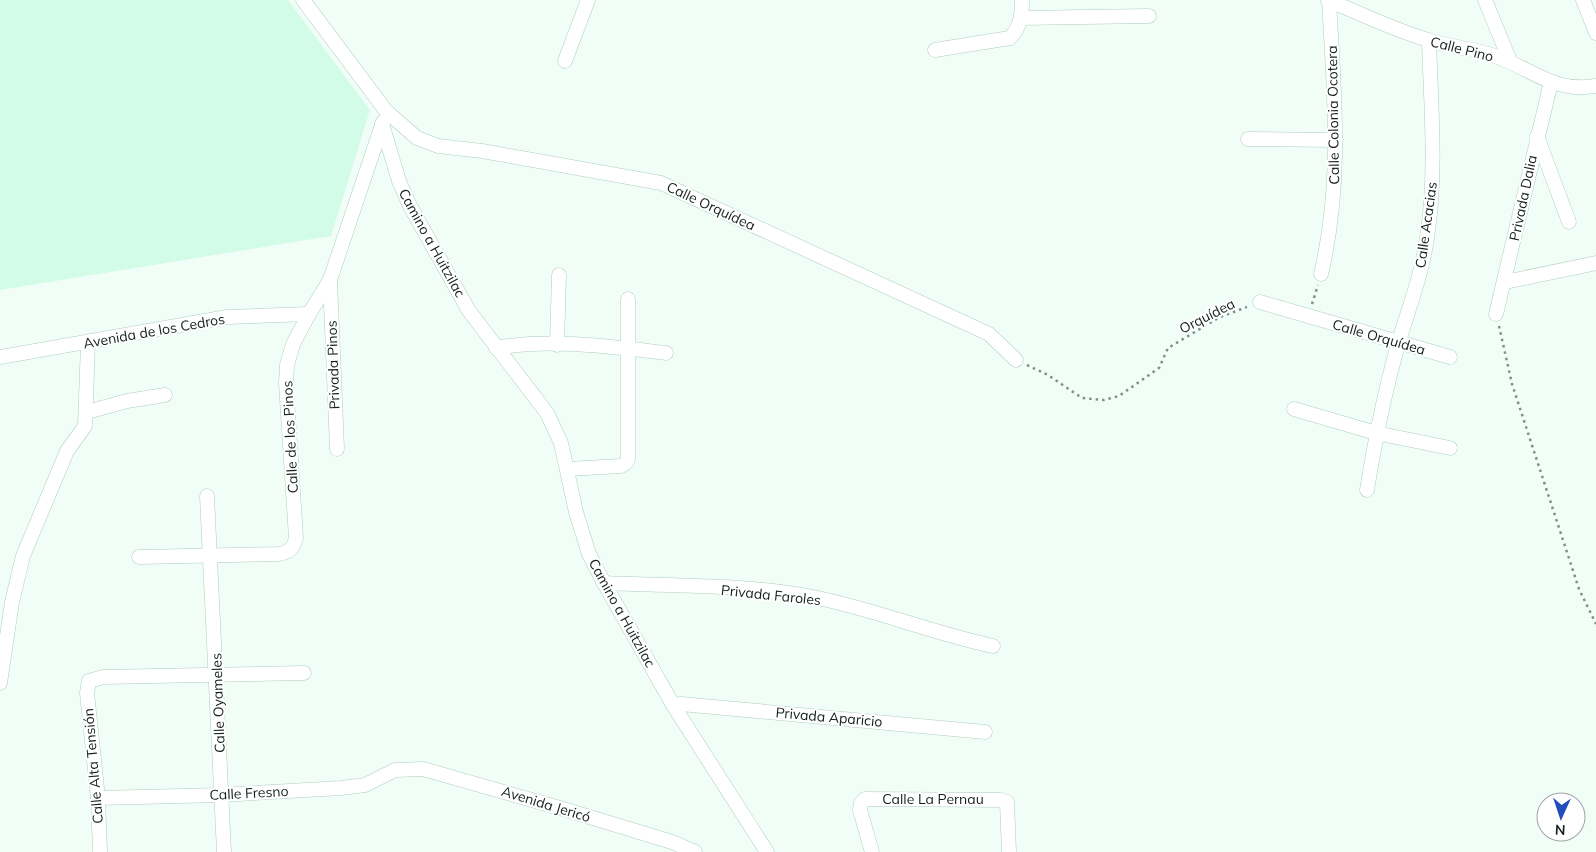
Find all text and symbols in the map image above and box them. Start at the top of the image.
street label: Calle Pino [1429,32,1495,66]
street label: Calle Colonia Ocotera [1323,45,1343,185]
street label: Privada Dalia [1505,153,1541,243]
street label: Calle Orquídea [664,178,758,234]
street label: Calle Acacias [1411,181,1441,269]
street label: Camino a Huitzilac [395,185,469,301]
street label: Orquídea [1176,294,1238,338]
street label: Avenida de los Cedros [82,310,226,352]
street label: Calle Orquídea [1331,315,1427,359]
street label: Privada Pinos [322,320,344,410]
street label: Calle de los Pinos [278,380,302,494]
street label: Camino a Huitzilac [585,555,659,671]
street label: Privada Faroles [720,581,822,609]
street label: Calle Oyameles [207,653,229,753]
street label: Privada Aparicio [775,703,883,731]
street label: Calle Alta Tensión [79,707,107,825]
street label: Calle Fresno [209,782,289,804]
street label: Avenida Jericó [499,782,593,826]
street label: Calle La Pernau [882,790,984,808]
north arrow [1536,792,1586,842]
text: N [1555,821,1566,839]

